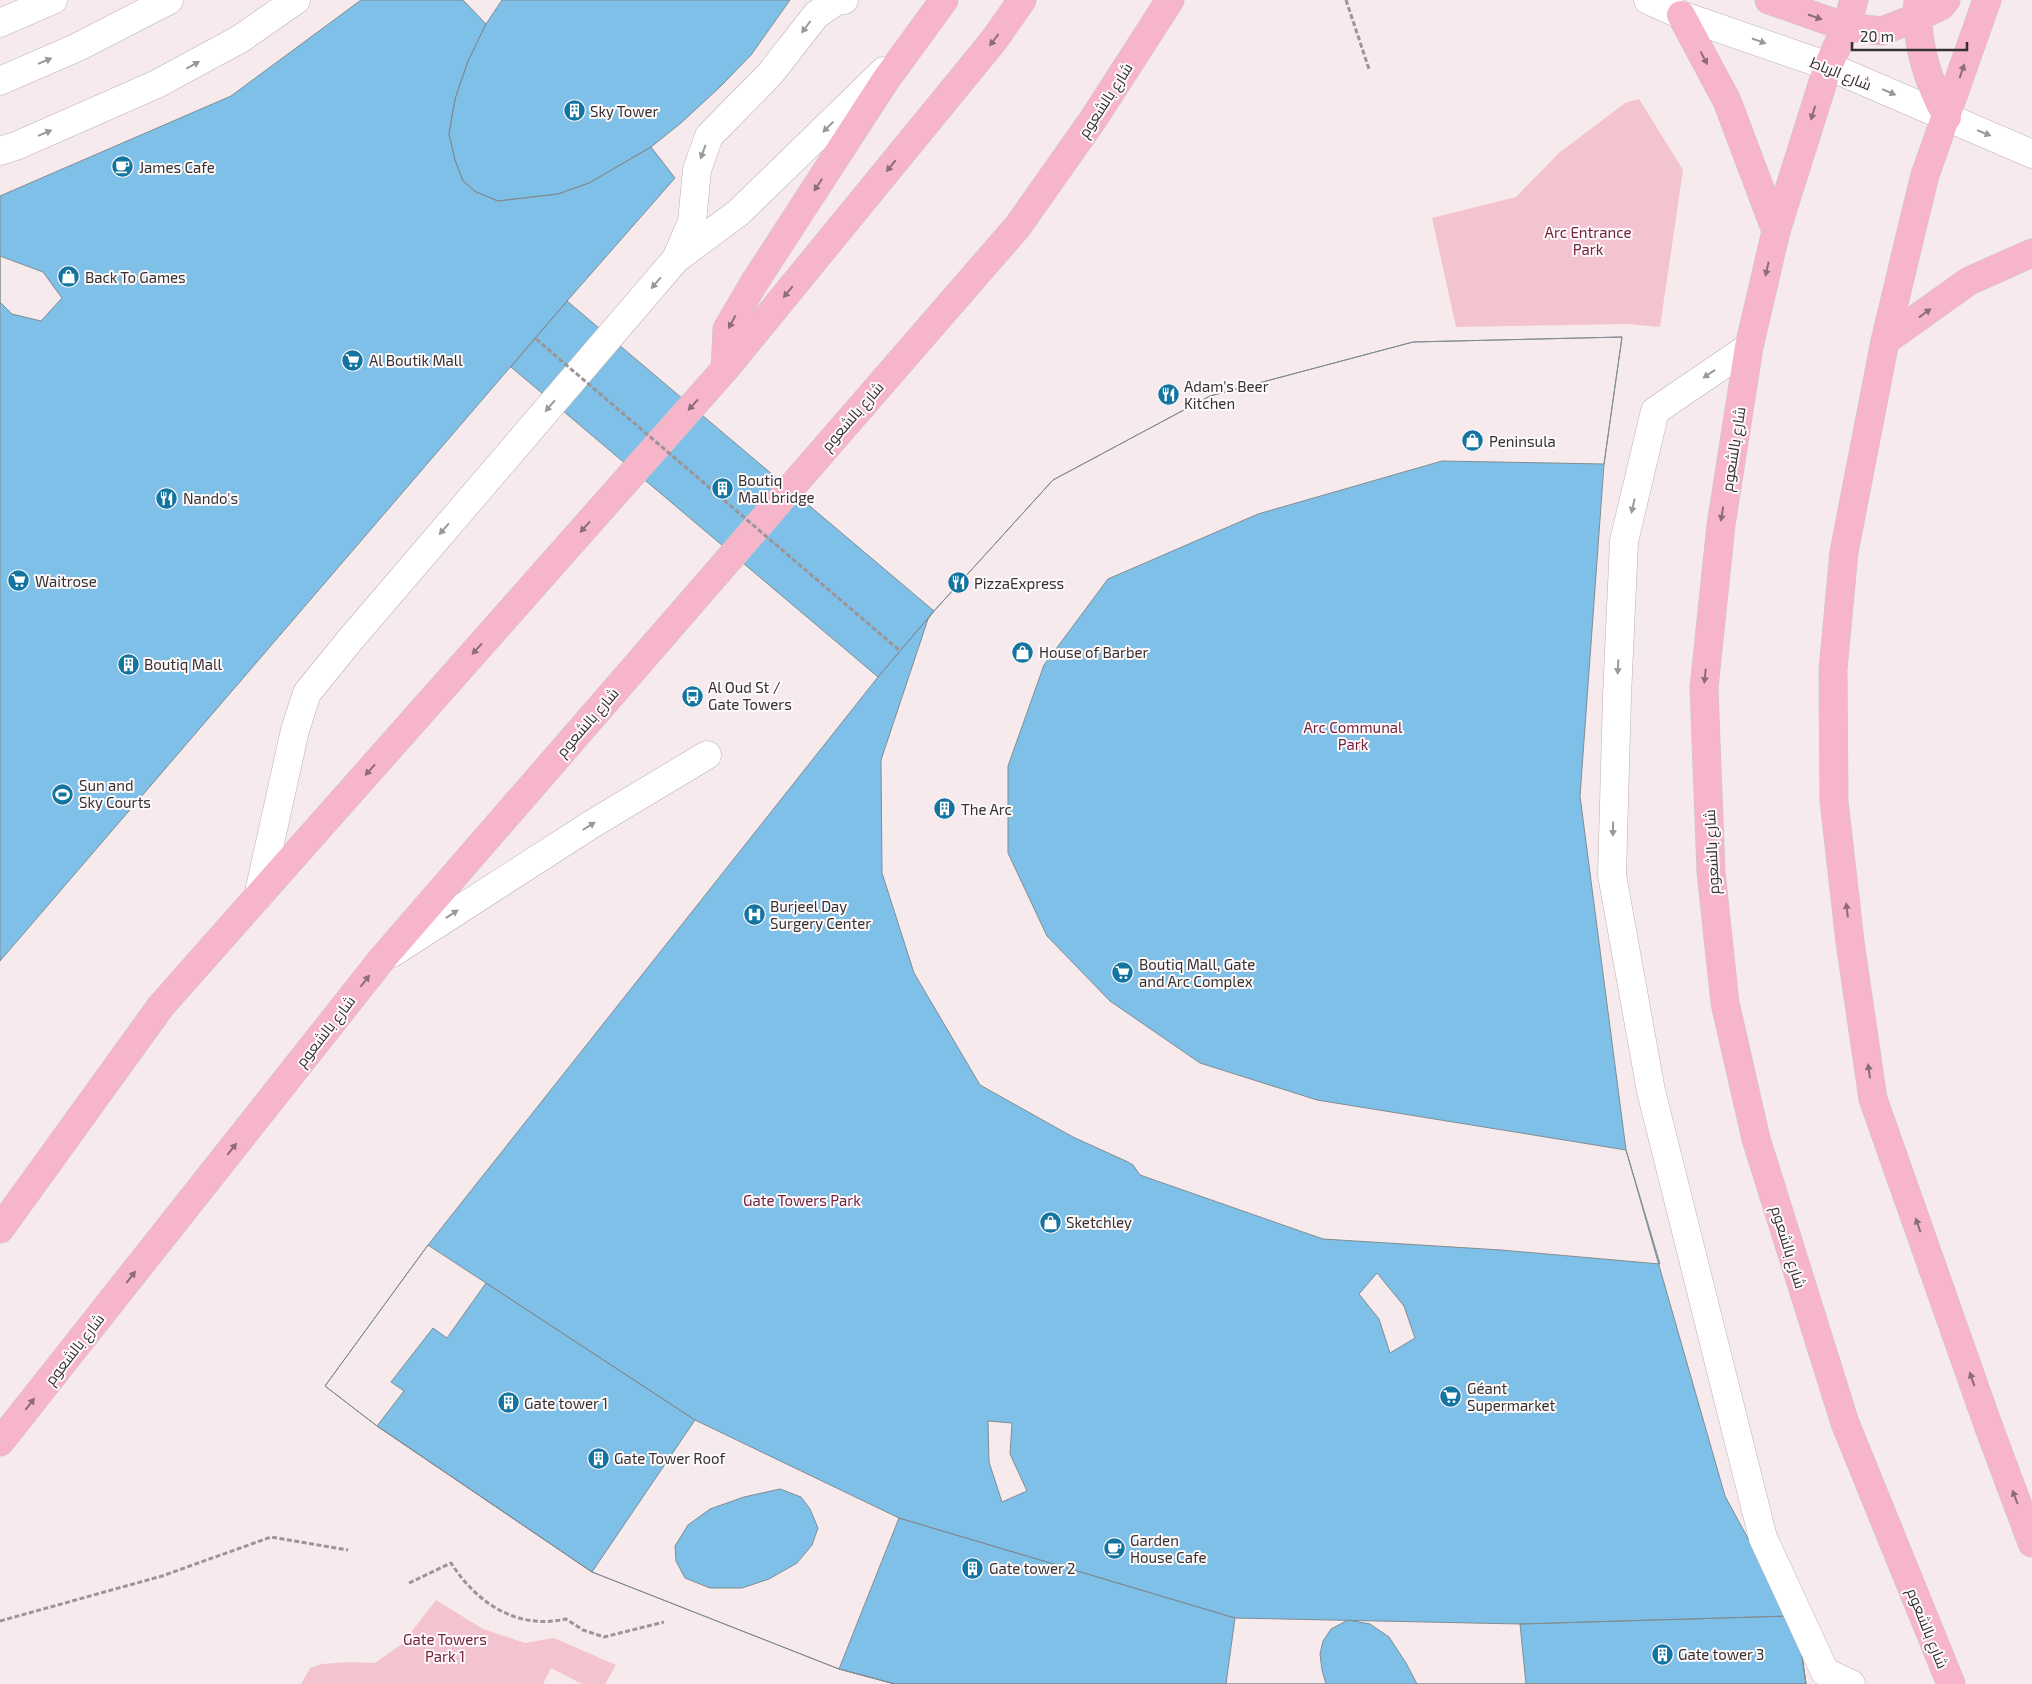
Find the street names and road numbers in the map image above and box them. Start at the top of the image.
street label: شارع الرباط [1806,52,1874,96]
street label: شارع بالشعوم [1074,59,1138,142]
street label: شارع بالشعوم [817,378,889,456]
street label: شارع بالشعوم [1717,405,1752,493]
street label: شارع بالشعوم [552,684,624,762]
street label: شارع بالشعوم [1700,809,1725,895]
street label: شارع بالشعوم [292,992,361,1072]
street label: شارع بالشعوم [1765,1204,1810,1291]
street label: شارع بالشعوم [41,1310,110,1390]
street label: شارع بالشعوم [1901,1585,1952,1672]

